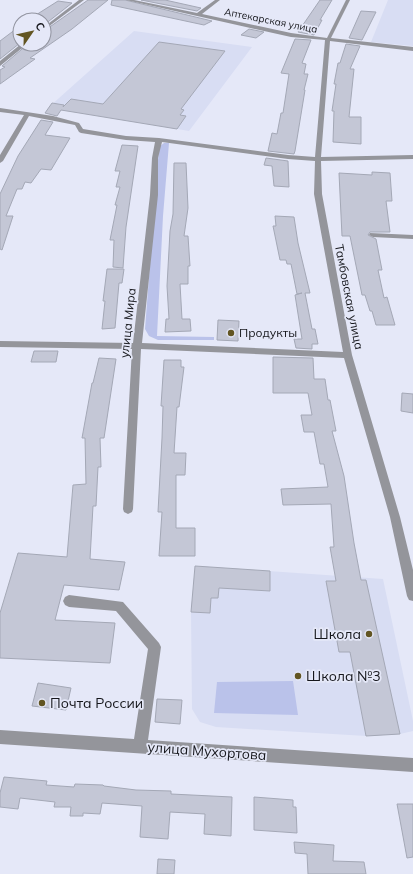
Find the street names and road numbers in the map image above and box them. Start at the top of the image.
street label: Аптекарская улица [223,5,319,36]
street label: Тамбовская улица [332,243,367,351]
street label: улица Мира [116,287,139,359]
street label: улица Мухортова [147,738,267,764]

